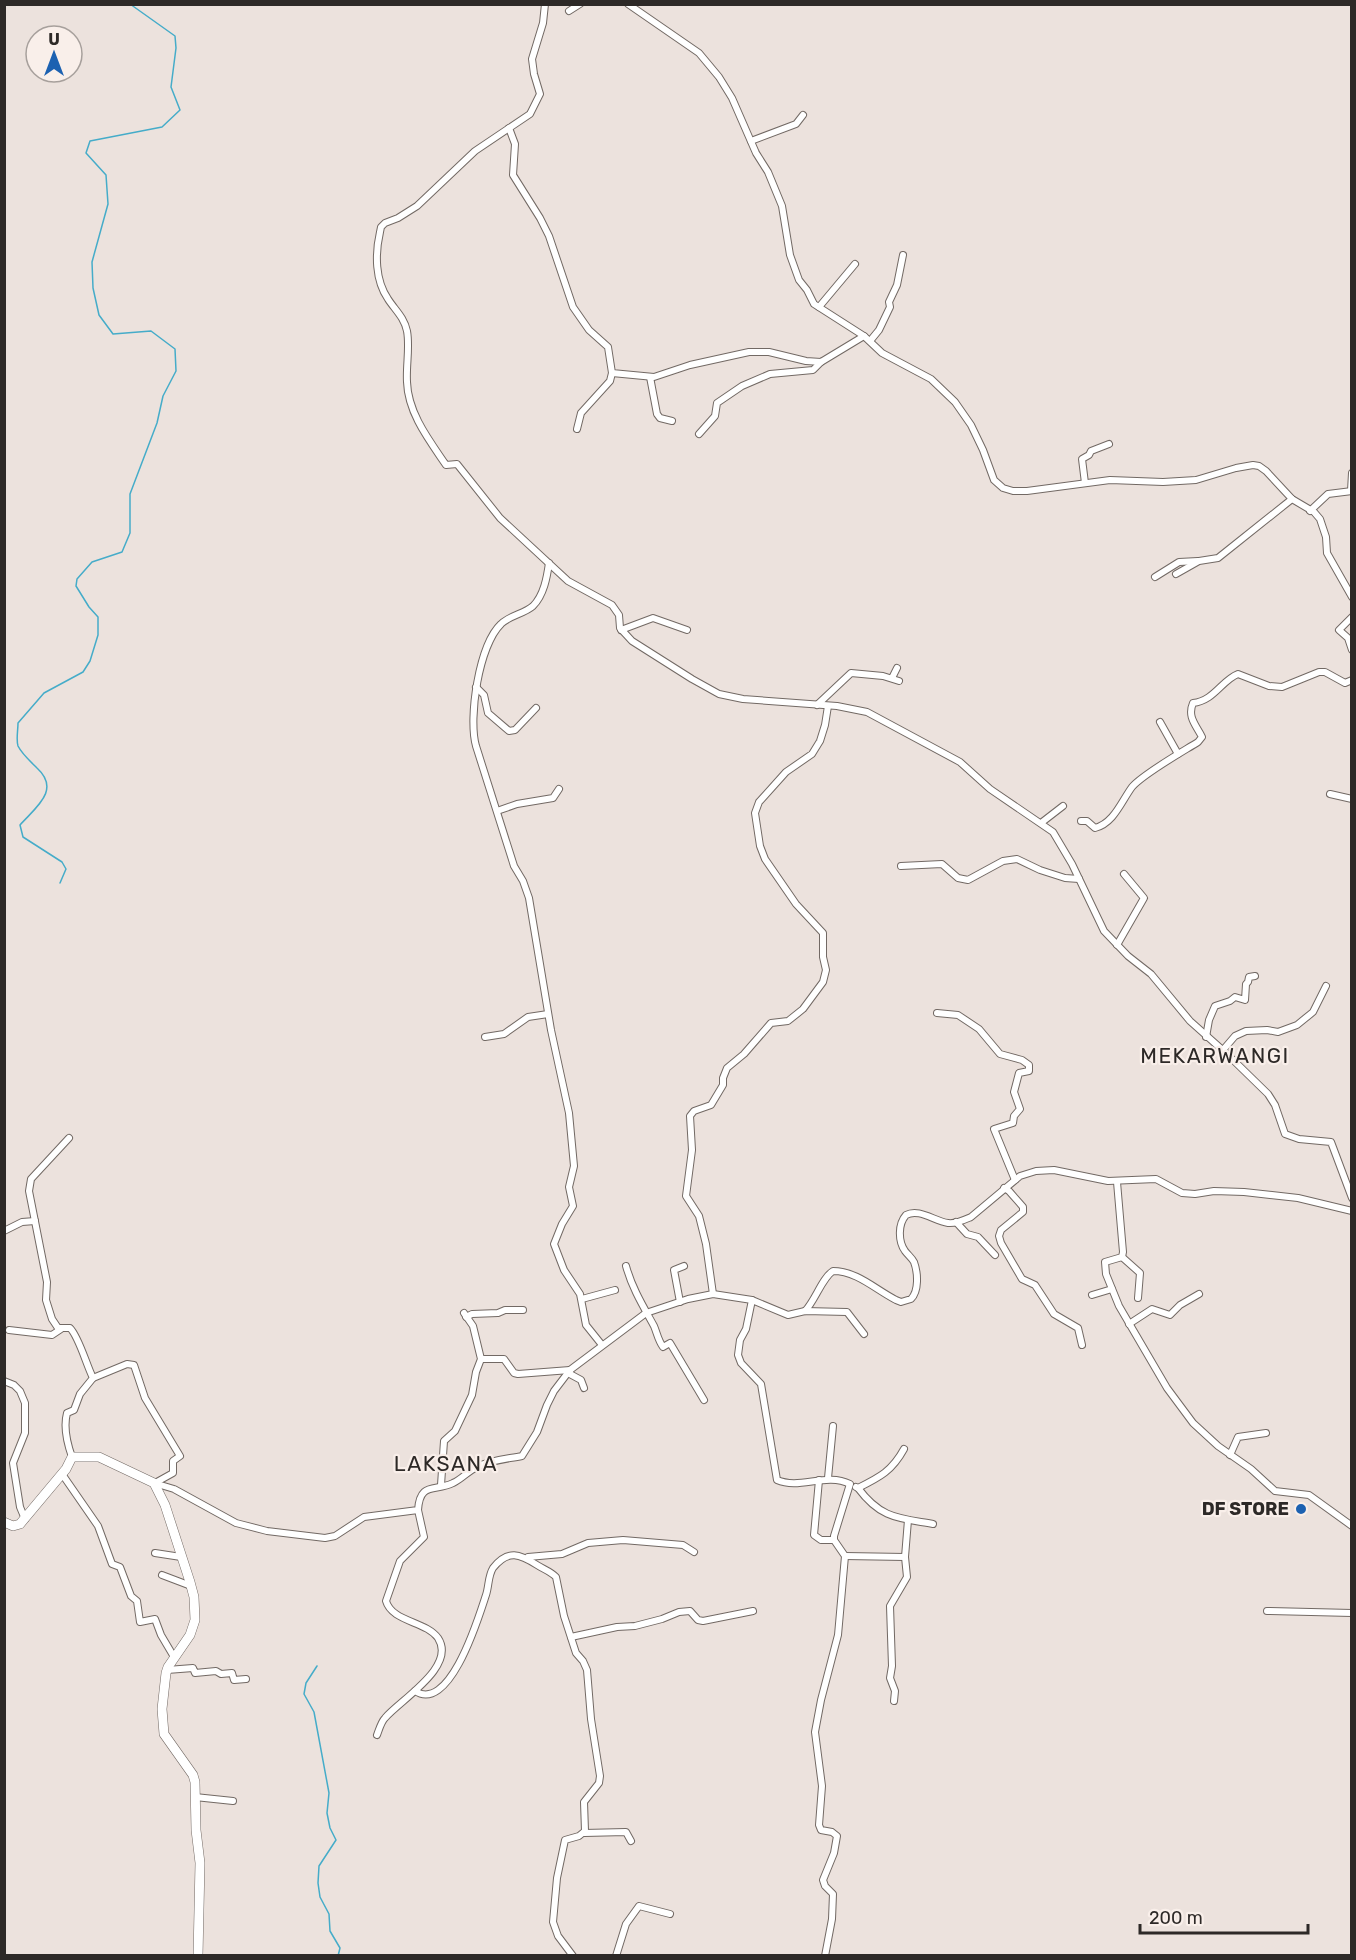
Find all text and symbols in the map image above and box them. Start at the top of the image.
north arrow [24,24,84,84]
text: U [48,30,60,49]
district label: MEKARWANGI [1140,1043,1290,1068]
district label: LAKSANA [394,1451,498,1476]
place label: DF STORE [1202,1498,1289,1520]
marker: DF STORE [1294,1502,1308,1516]
scale bar [1140,1897,1308,1935]
text: 200 m [1149,1907,1203,1929]

